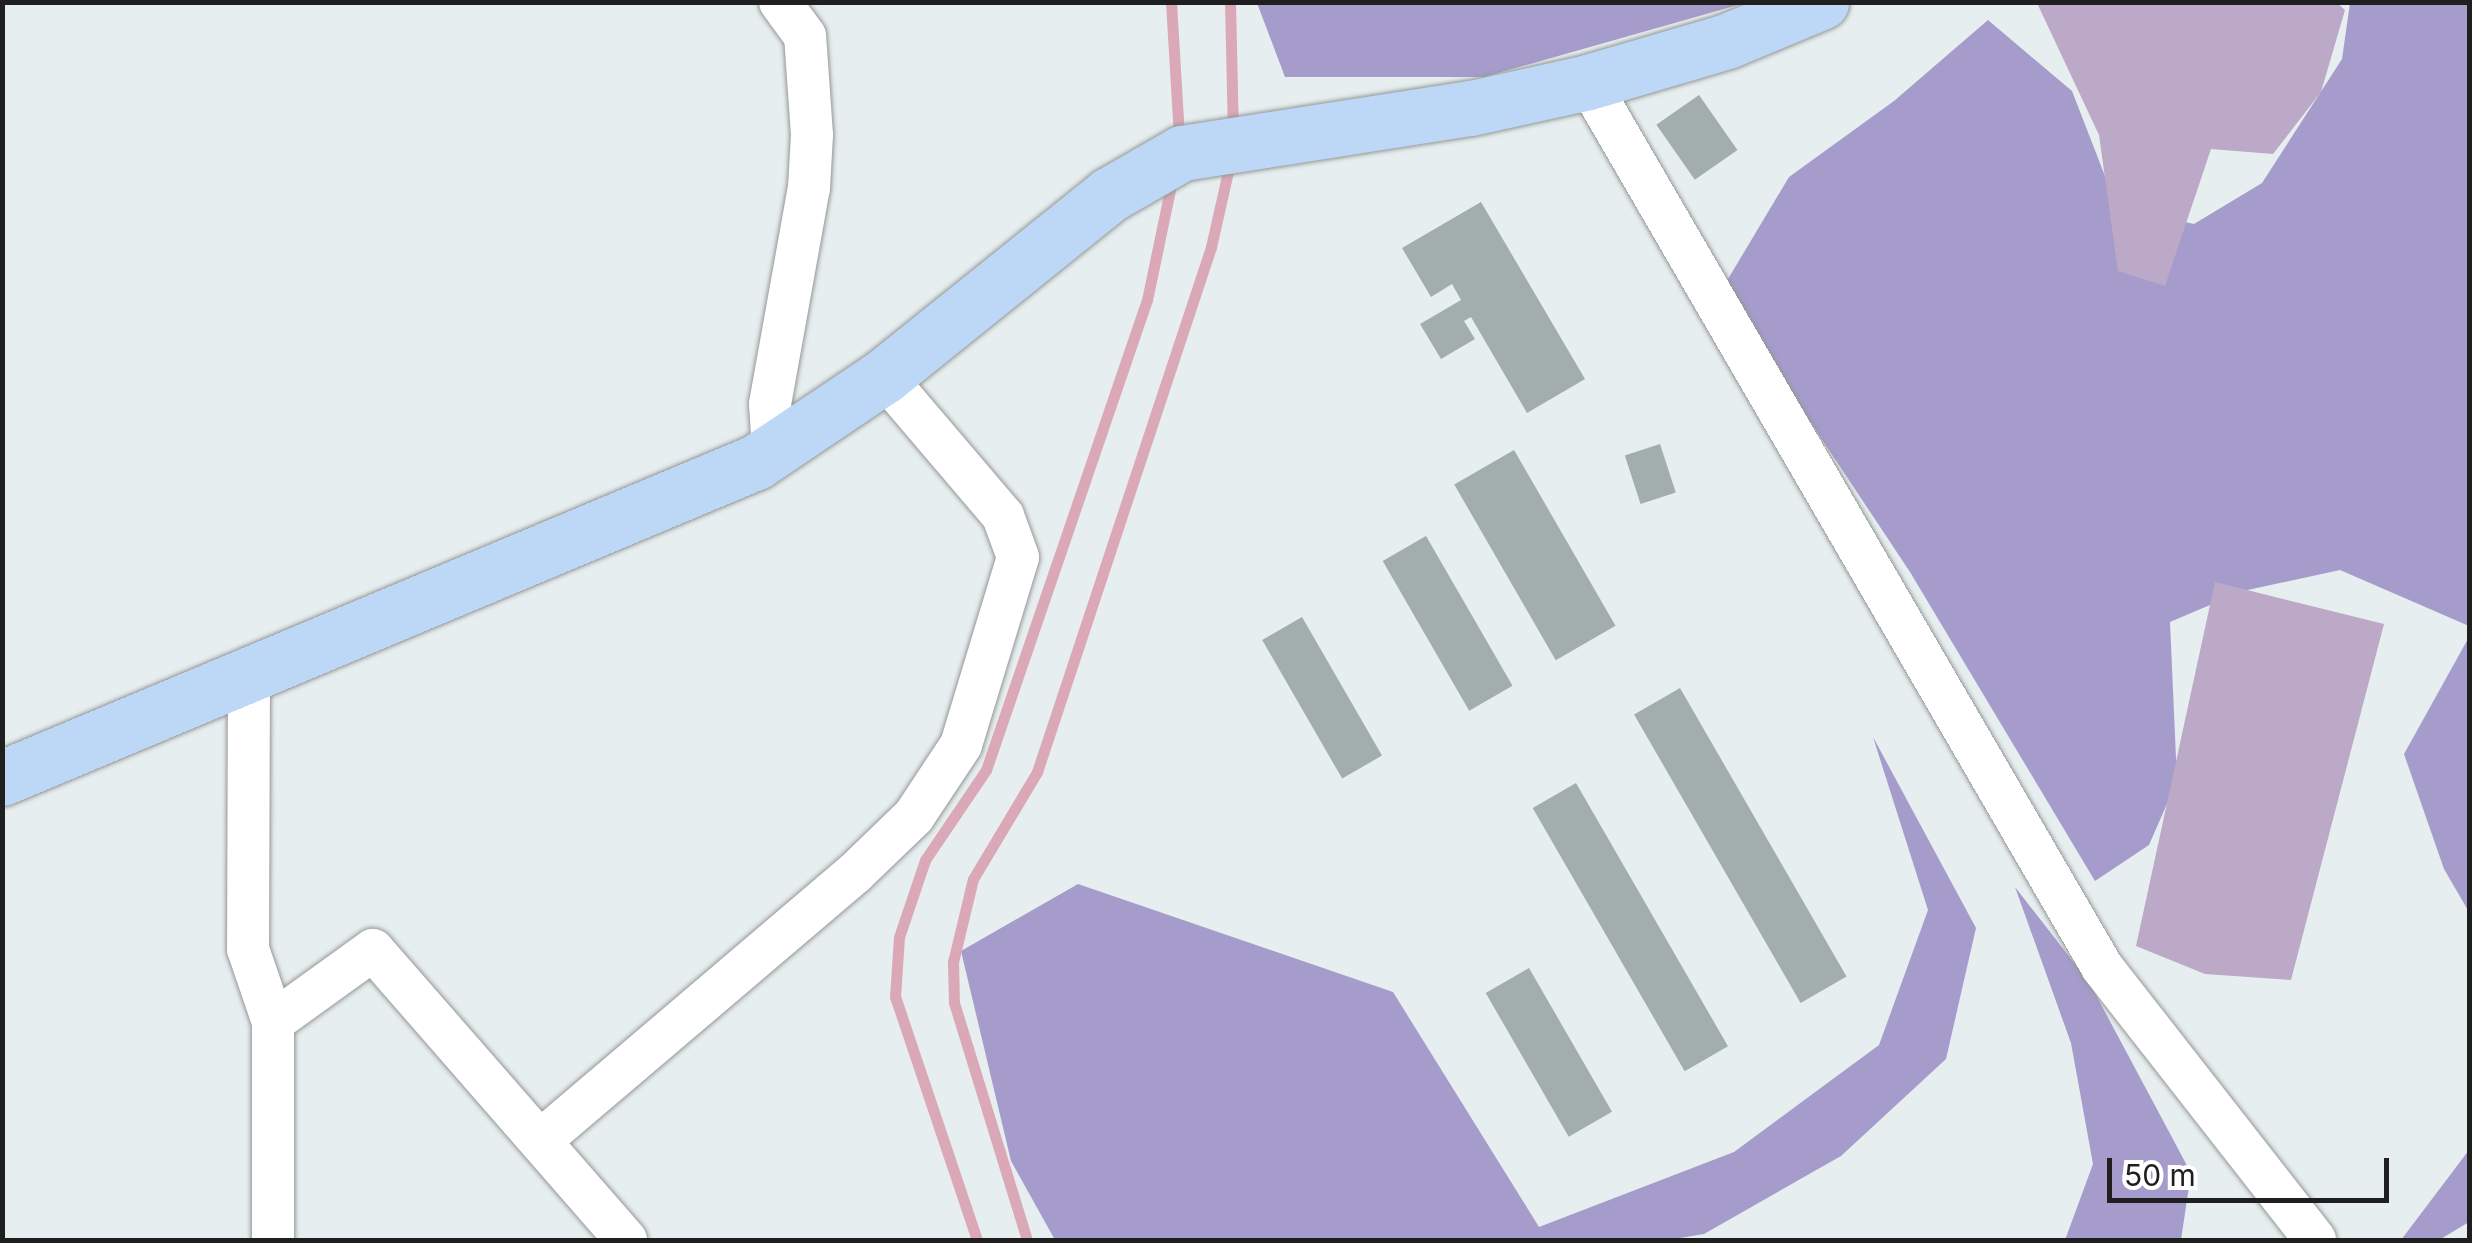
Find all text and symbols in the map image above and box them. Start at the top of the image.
scale bar [2112,1138,2394,1200]
text: 50 m [2124,1157,2196,1193]

